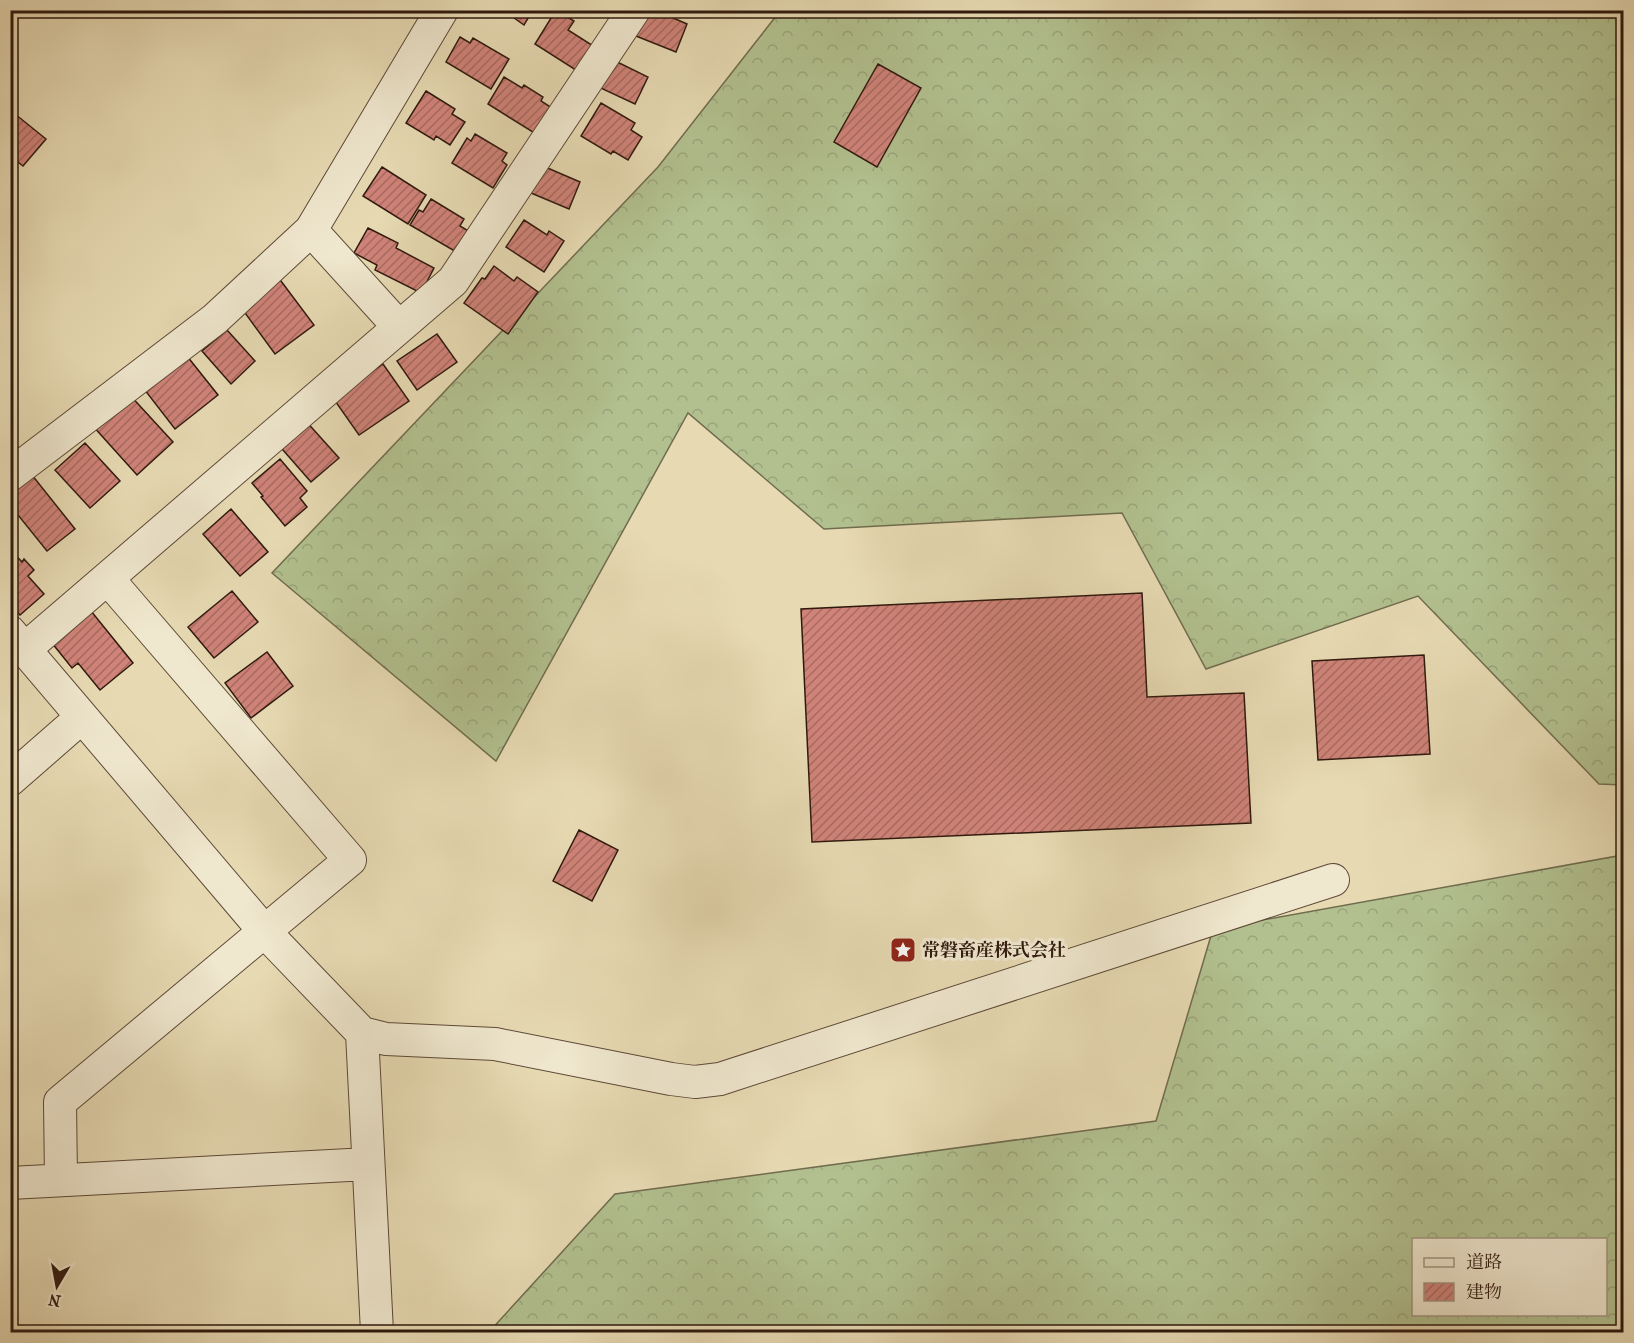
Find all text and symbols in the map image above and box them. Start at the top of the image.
place icon: 常磐畜産株式会社 [888,935,918,965]
place label: 常磐畜産株式会社 [922,940,1066,961]
legend [1412,1238,1607,1316]
text: 道路 [1466,1252,1502,1273]
north arrow [27,1256,87,1316]
text: 建物 [1466,1282,1502,1303]
text: N [46,1290,62,1311]

